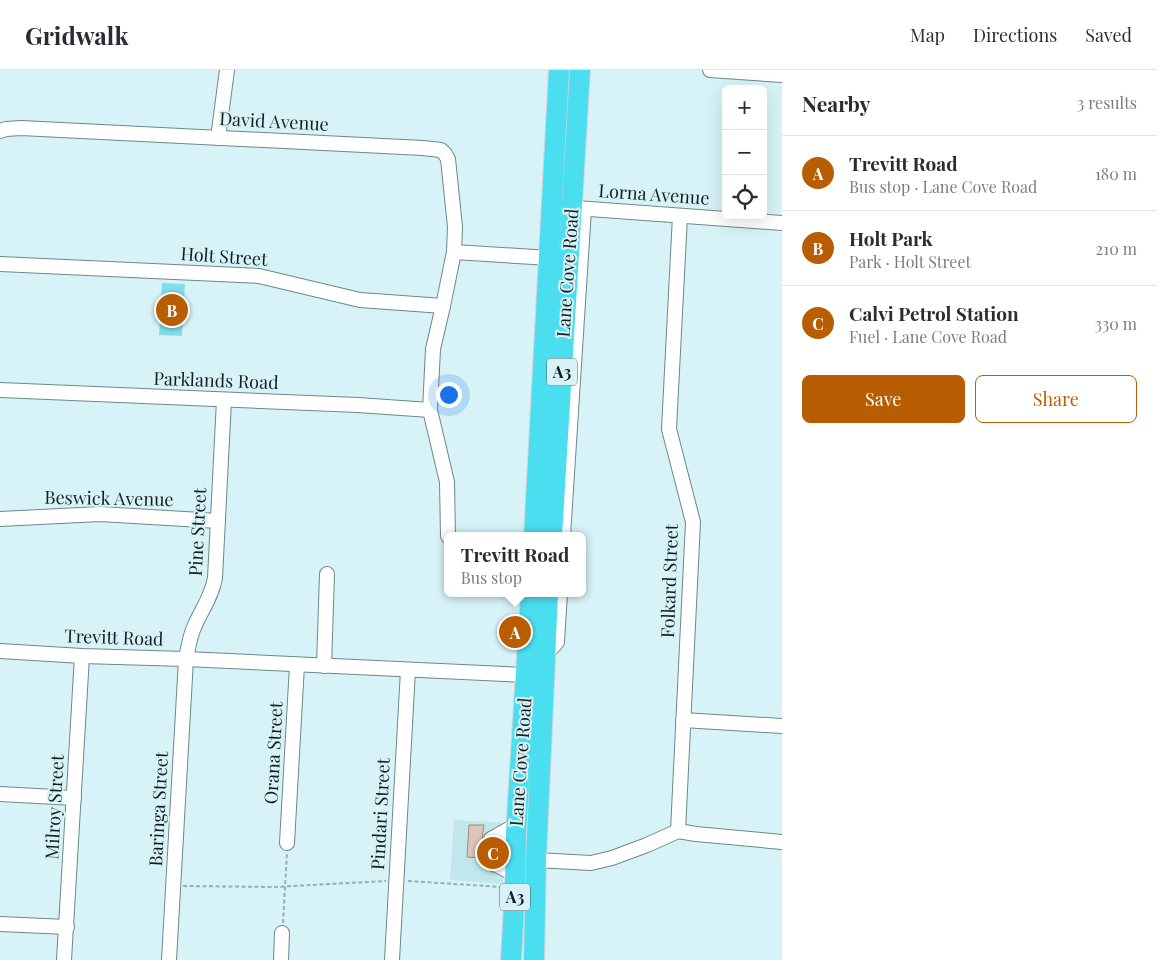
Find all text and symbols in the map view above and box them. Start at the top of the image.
text: Gridwalk [25,19,128,51]
text: Map [910,23,945,47]
text: Directions [973,23,1057,47]
text: Saved [1085,23,1132,47]
map controls [722,85,767,220]
button: + [722,85,767,130]
text: Nearby [802,89,871,117]
text: 3 results [1077,92,1137,113]
street label: David Avenue [219,106,329,136]
button: − [722,130,767,175]
text: Trevitt Road [849,150,958,176]
text: A [813,163,823,184]
text: 180 m [1095,163,1137,184]
button: locate [722,175,767,220]
text: Bus stop · Lane Cove Road [849,176,1037,197]
street label: Lorna Avenue [598,178,710,210]
street label: Lane Cove Road [551,207,584,338]
text: Holt Park [849,225,933,251]
text: B [813,238,823,259]
text: 210 m [1096,238,1137,259]
street label: Holt Street [180,241,269,271]
text: Park · Holt Street [849,251,971,272]
pin: B [156,291,188,329]
text: Calvi Petrol Station [849,300,1019,326]
text: C [812,313,824,334]
text: 330 m [1095,313,1137,334]
text: Fuel · Lane Cove Road [849,326,1007,347]
road number: A3 [547,358,577,386]
street label: Parklands Road [153,366,280,394]
button: Save [802,375,965,423]
button: Share [975,375,1137,423]
your location [436,382,462,408]
street label: Beswick Avenue [44,485,174,511]
street label: Pine Street [183,487,211,577]
street label: Folkard Street [655,523,683,638]
popup [444,532,586,597]
text: Trevitt Road [461,541,569,567]
text: Bus stop [461,567,522,588]
pin: A [499,613,531,651]
street label: Trevitt Road [64,623,165,651]
street label: Lane Cove Road [504,696,537,827]
street label: Orana Street [258,700,288,805]
street label: Baringa Street [143,750,173,867]
street label: Milroy Street [39,753,69,860]
street label: Pindari Street [365,757,395,871]
pin: C [477,834,509,872]
road number: A3 [500,884,530,910]

